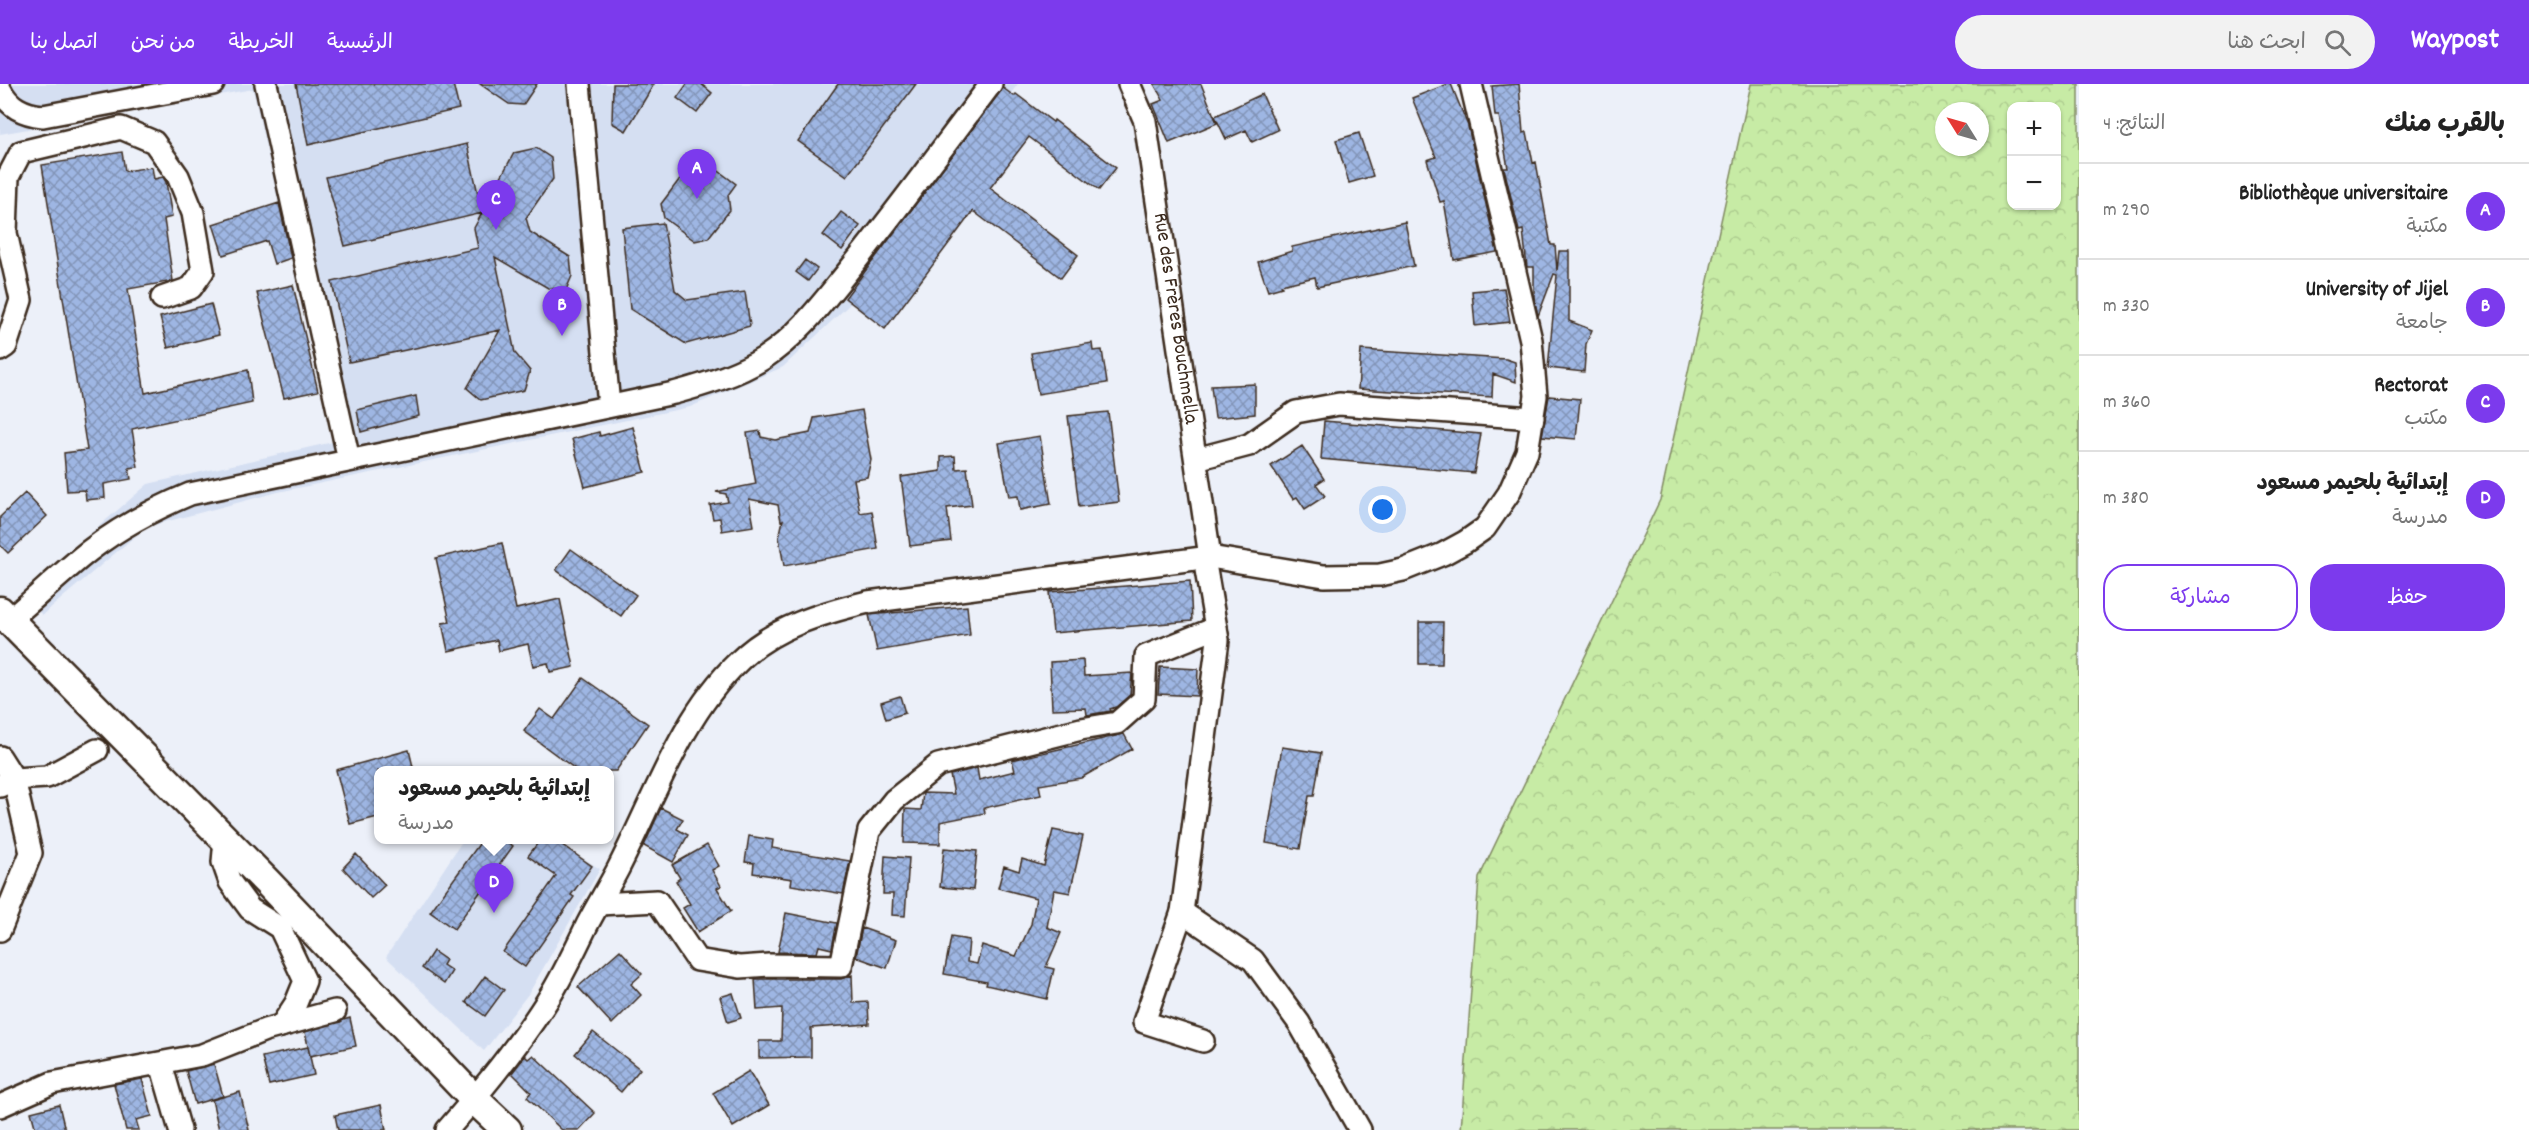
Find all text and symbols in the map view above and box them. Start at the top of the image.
search box [1955,15,2375,69]
text: Waypost [2411,22,2499,62]
icon: search [2321,26,2354,59]
text: ابحث هنا [2227,28,2306,59]
text: اتصل بنا [30,29,98,59]
text: من نحن [131,29,195,59]
text: الخريطة [228,29,294,59]
text: الرئيسية [327,29,393,59]
north arrow [1935,102,1989,156]
map controls [2007,102,2061,210]
button: + [2007,102,2061,156]
text: بالقرب منك [2385,107,2505,144]
text: النتائج: 4 [2103,111,2165,139]
pin: A [678,150,716,199]
button: − [2007,156,2061,210]
text: Bibliothèque universitaire [2239,179,2448,210]
pin: C [476,180,516,230]
text: 290 m [2103,197,2150,225]
text: A [2480,197,2491,225]
street label: Rue des Frères Bouchmella [1144,211,1205,427]
text: مكتبة [2406,214,2448,242]
text: University of Jijel [2306,275,2448,306]
pin: B [542,286,582,336]
text: 330 m [2103,293,2150,321]
text: B [2481,293,2490,321]
text: جامعة [2396,310,2448,338]
text: Rectorat [2374,371,2448,402]
text: 360 m [2103,389,2151,417]
text: C [2481,389,2490,417]
text: مكتب [2404,406,2448,434]
text: إبتدائية بلحيمر مسعود [2256,469,2448,500]
text: 380 m [2103,485,2149,513]
text: D [2480,485,2491,513]
your location [1368,495,1397,524]
text: مدرسة [2392,505,2448,533]
button: مشاركة [2103,564,2298,631]
button: حفظ [2310,564,2505,631]
popup [374,766,614,844]
text: إبتدائية بلحيمر مسعود [398,775,590,806]
text: مدرسة [398,811,454,839]
pin: D [474,864,514,913]

